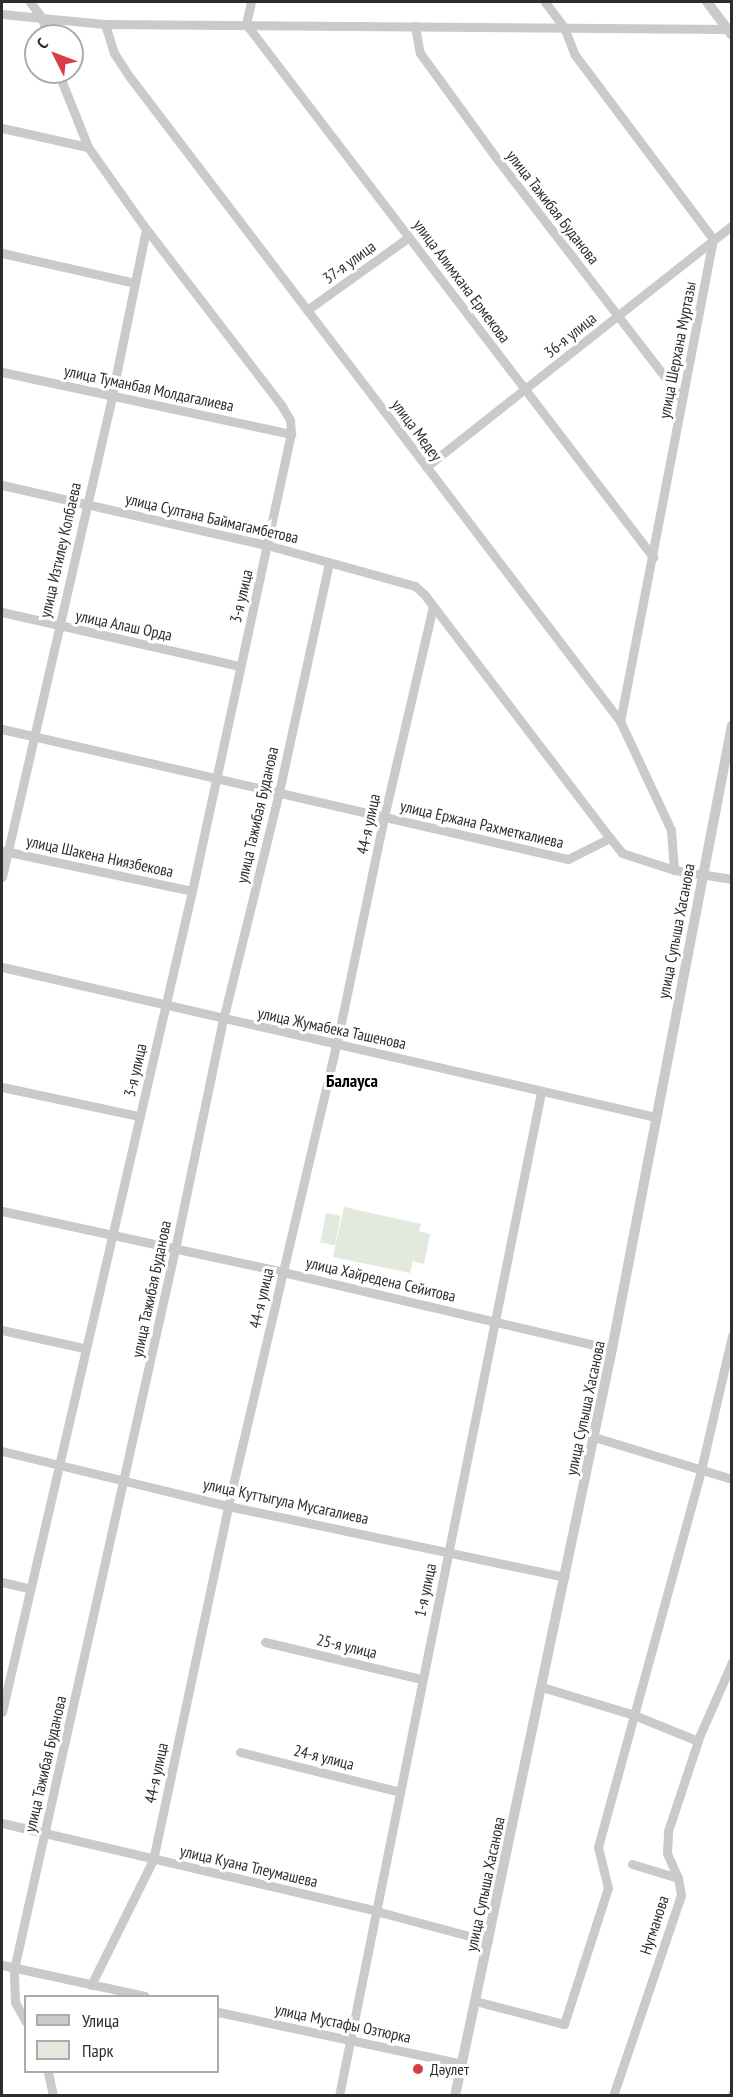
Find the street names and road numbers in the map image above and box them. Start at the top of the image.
street label: улица Тажибая Буданова [502,146,604,268]
street label: улица Алимхана Ермекова [409,215,515,347]
street label: 37-я улица [319,236,379,288]
street label: улица Шерхана Муртазы [654,280,700,420]
street label: 36-я улица [540,308,600,362]
street label: улица Туманбая Молдагалиева [62,361,236,415]
street label: улица Медеу [388,395,446,465]
street label: улица Изтилеу Копбаева [35,480,85,620]
street label: улица Султана Баймагамбетова [124,489,300,547]
street label: 3-я улица [226,567,256,625]
street label: улица Алаш Орда [74,605,174,645]
street label: улица Тажибая Буданова [232,745,282,885]
street label: 44-я улица [352,792,384,856]
street label: улица Ержана Рахметкалиева [398,796,566,852]
street label: улица Шакена Ниязбекова [25,831,175,881]
street label: улица Супыша Хасанова [653,862,699,1000]
street label: улица Жумабека Ташенова [256,1003,408,1053]
street label: 3-я улица [120,1041,150,1099]
street label: улица Тажибая Буданова [127,1219,175,1359]
street label: улица Хайредена Сейитова [304,1252,458,1306]
street label: 44-я улица [245,1266,277,1330]
street label: улица Супыша Хасанова [561,1339,609,1477]
street label: улица Куттыгула Мусагалиева [201,1474,371,1528]
street label: 1-я улица [410,1561,440,1619]
street label: 25-я улица [315,1630,379,1662]
street label: улица Тажибая Буданова [20,1694,70,1834]
street label: 24-я улица [292,1740,356,1774]
street label: 44-я улица [140,1741,172,1805]
street label: улица Супыша Хасанова [461,1815,509,1953]
street label: улица Куана Тлеумашева [178,1841,320,1891]
street label: Нугманова [635,1893,673,1957]
street label: улица Мустафы Озтюрка [273,1999,413,2047]

